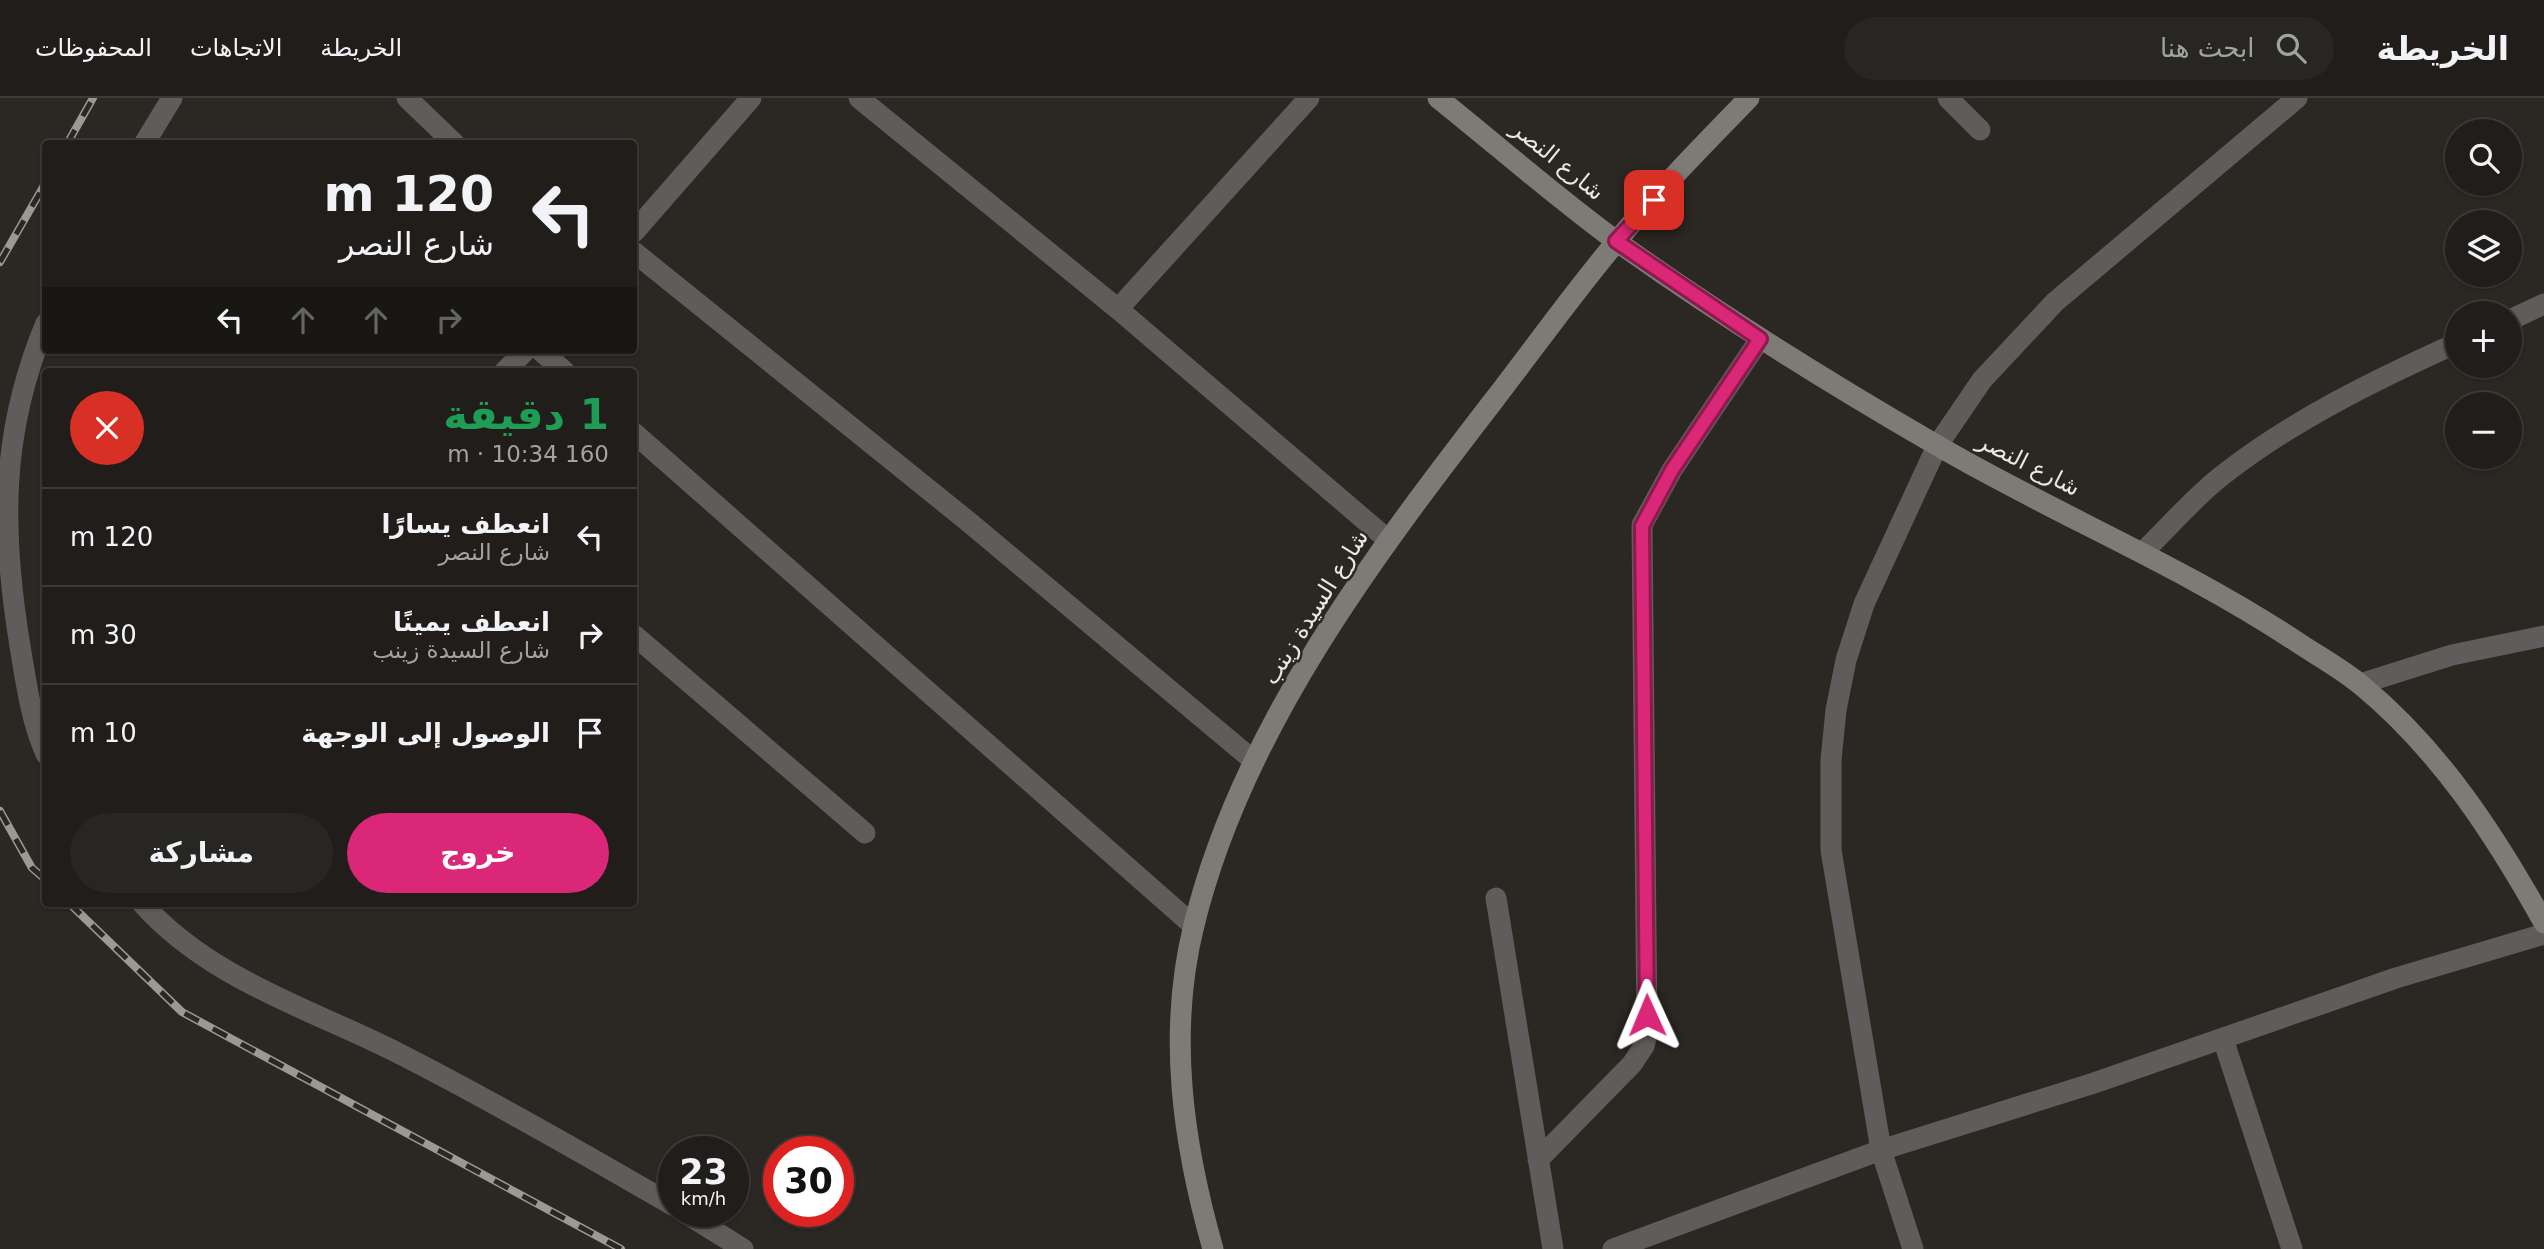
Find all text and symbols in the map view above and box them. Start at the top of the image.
search box [1844,17,2334,80]
icon: search [2272,29,2310,67]
text: الخريطة [2376,29,2509,68]
text: ابحث هنا [2160,33,2254,63]
text: المحفوظات [35,34,152,62]
text: الاتجاهات [190,34,282,62]
text: الخريطة [320,34,402,62]
street label: شارع النصر [1505,114,1609,206]
map controls [2445,119,2522,469]
button: search [2445,119,2522,196]
text: 120 m [324,166,494,223]
icon: left [518,168,609,259]
pin [1624,170,1684,230]
icon: arrive [1635,181,1673,219]
button: layers [2445,210,2522,287]
text: شارع النصر [339,225,494,263]
icon: left [211,301,249,339]
icon: ahead [284,301,322,339]
icon: ahead [357,301,395,339]
icon: right [430,301,468,339]
button: + [2445,301,2522,378]
text: 1 دقيقة [443,390,609,439]
button: close [70,391,144,465]
button: − [2445,392,2522,469]
street label: شارع النصر [1972,427,2085,502]
text: 160 m · 10:34 [447,441,609,467]
text: انعطف يسارًا [381,509,550,539]
icon: left [571,518,609,556]
text: 120 m [70,522,153,552]
street label: شارع السيدة زينب [1257,525,1374,690]
text: شارع النصر [439,539,550,565]
text: انعطف يمينًا [393,607,550,637]
icon: right [571,616,609,654]
text: 30 m [70,620,137,650]
text: شارع السيدة زينب [372,637,550,663]
icon: arrive [571,714,609,752]
text: 10 m [70,718,137,748]
text: الوصول إلى الوجهة [301,718,550,748]
button: مشاركة [70,813,333,893]
button: خروج [347,813,609,893]
position arrow [1610,978,1684,1052]
speed limit sign: 30 [763,1136,854,1227]
text: 23 [679,1152,728,1192]
text: km/h [681,1188,726,1209]

